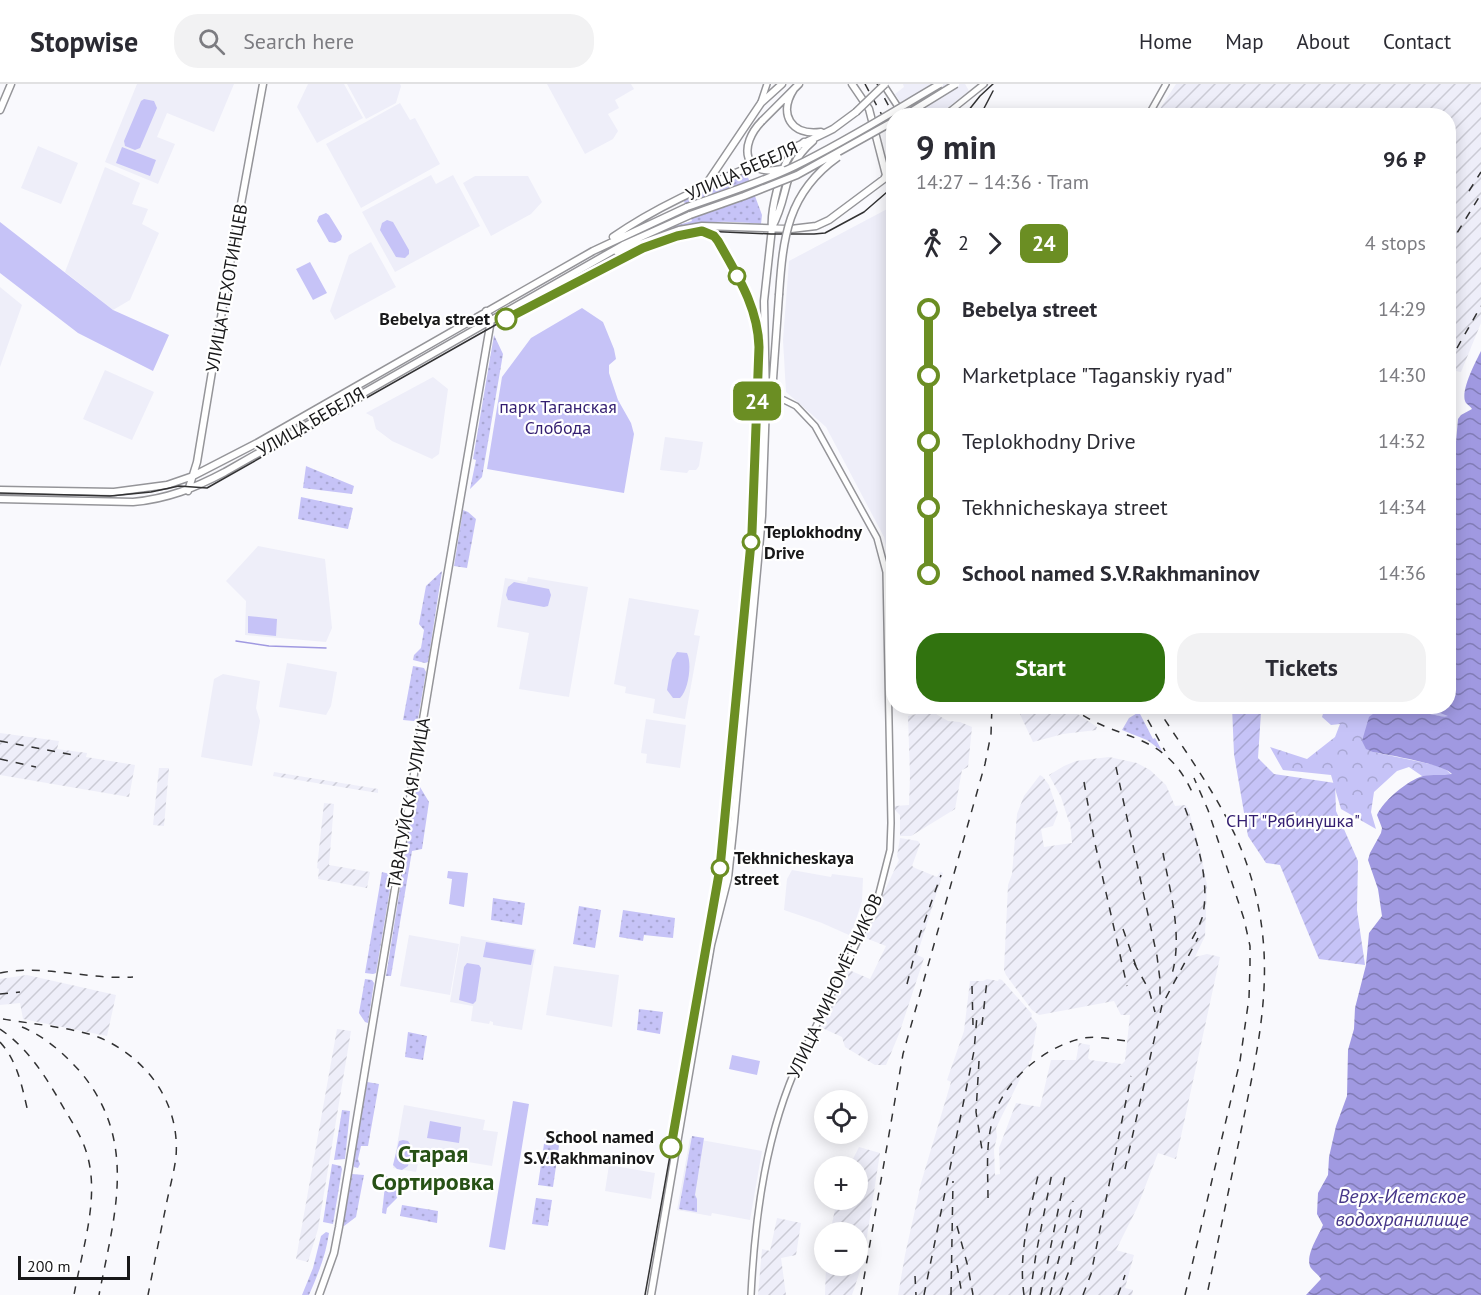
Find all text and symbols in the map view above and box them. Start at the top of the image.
search box [174,14,594,68]
text: Stopwise [30,23,138,60]
icon: search [195,25,228,58]
text: Search here [243,27,354,55]
text: Home [1139,28,1192,55]
text: Map [1225,28,1264,55]
text: About [1297,28,1350,55]
text: Contact [1383,28,1451,55]
text: 9 min [916,125,997,168]
street label: УЛИЦА БЕБЕЛЯ [682,136,801,206]
text: 96 ₽ [1383,145,1426,173]
text: 14:27 – 14:36 · Tram [916,169,1089,195]
street label: УЛИЦА ПЕХОТИНЦЕВ [200,202,253,374]
icon: walk [916,227,949,260]
icon: forward [978,227,1011,260]
text: 2 [958,230,969,256]
text: 24 [1032,230,1056,257]
text: 4 stops [1365,230,1426,256]
unlabelled marker [728,267,746,285]
text: Bebelya street [962,295,1097,323]
text: 14:29 [1378,296,1426,322]
place label: Bebelya street [379,307,491,330]
marker: Bebelya street [495,308,517,330]
text: Marketplace "Taganskiy ryad" [962,361,1233,389]
text: 14:30 [1378,362,1426,388]
street label: УЛИЦА БЕБЕЛЯ [253,381,369,462]
line badge: 24 [730,382,784,420]
text: 24 [745,388,769,415]
park label: парк Таганская Слобода [499,395,617,439]
text: Teplokhodny Drive [962,427,1136,455]
text: 14:32 [1378,428,1426,454]
text: Tekhnicheskaya street [962,493,1168,521]
text: 14:34 [1378,494,1426,520]
place label: Teplokhodny Drive [764,520,863,564]
marker: Teplokhodny Drive [742,533,760,551]
text: School named S.V.Rakhmaninov [962,559,1260,587]
text: 14:36 [1378,560,1426,586]
button: Start [916,633,1165,702]
button: Tickets [1177,633,1426,702]
street label: ТАВАТУЙСКАЯ УЛИЦА [382,715,435,890]
park label: СНТ "Рябинушка" [1226,809,1360,832]
place label: Tekhnicheskaya street [734,846,854,890]
marker: Tekhnicheskaya street [711,859,729,877]
street label: УЛИЦА МИНОМЁТЧИКОВ [782,890,887,1082]
map controls [814,1090,868,1276]
button: locate [814,1090,868,1144]
place label: School named S.V.Rakhmaninov [524,1125,654,1169]
marker: School named S.V.Rakhmaninov [660,1136,682,1158]
district label: Старая Сортировка [372,1138,494,1197]
button: + [814,1156,868,1210]
water label: Верх-Исетское водохранилище [1335,1183,1469,1232]
button: − [814,1222,868,1276]
scale bar [18,1253,130,1280]
text: 200 m [27,1256,70,1276]

